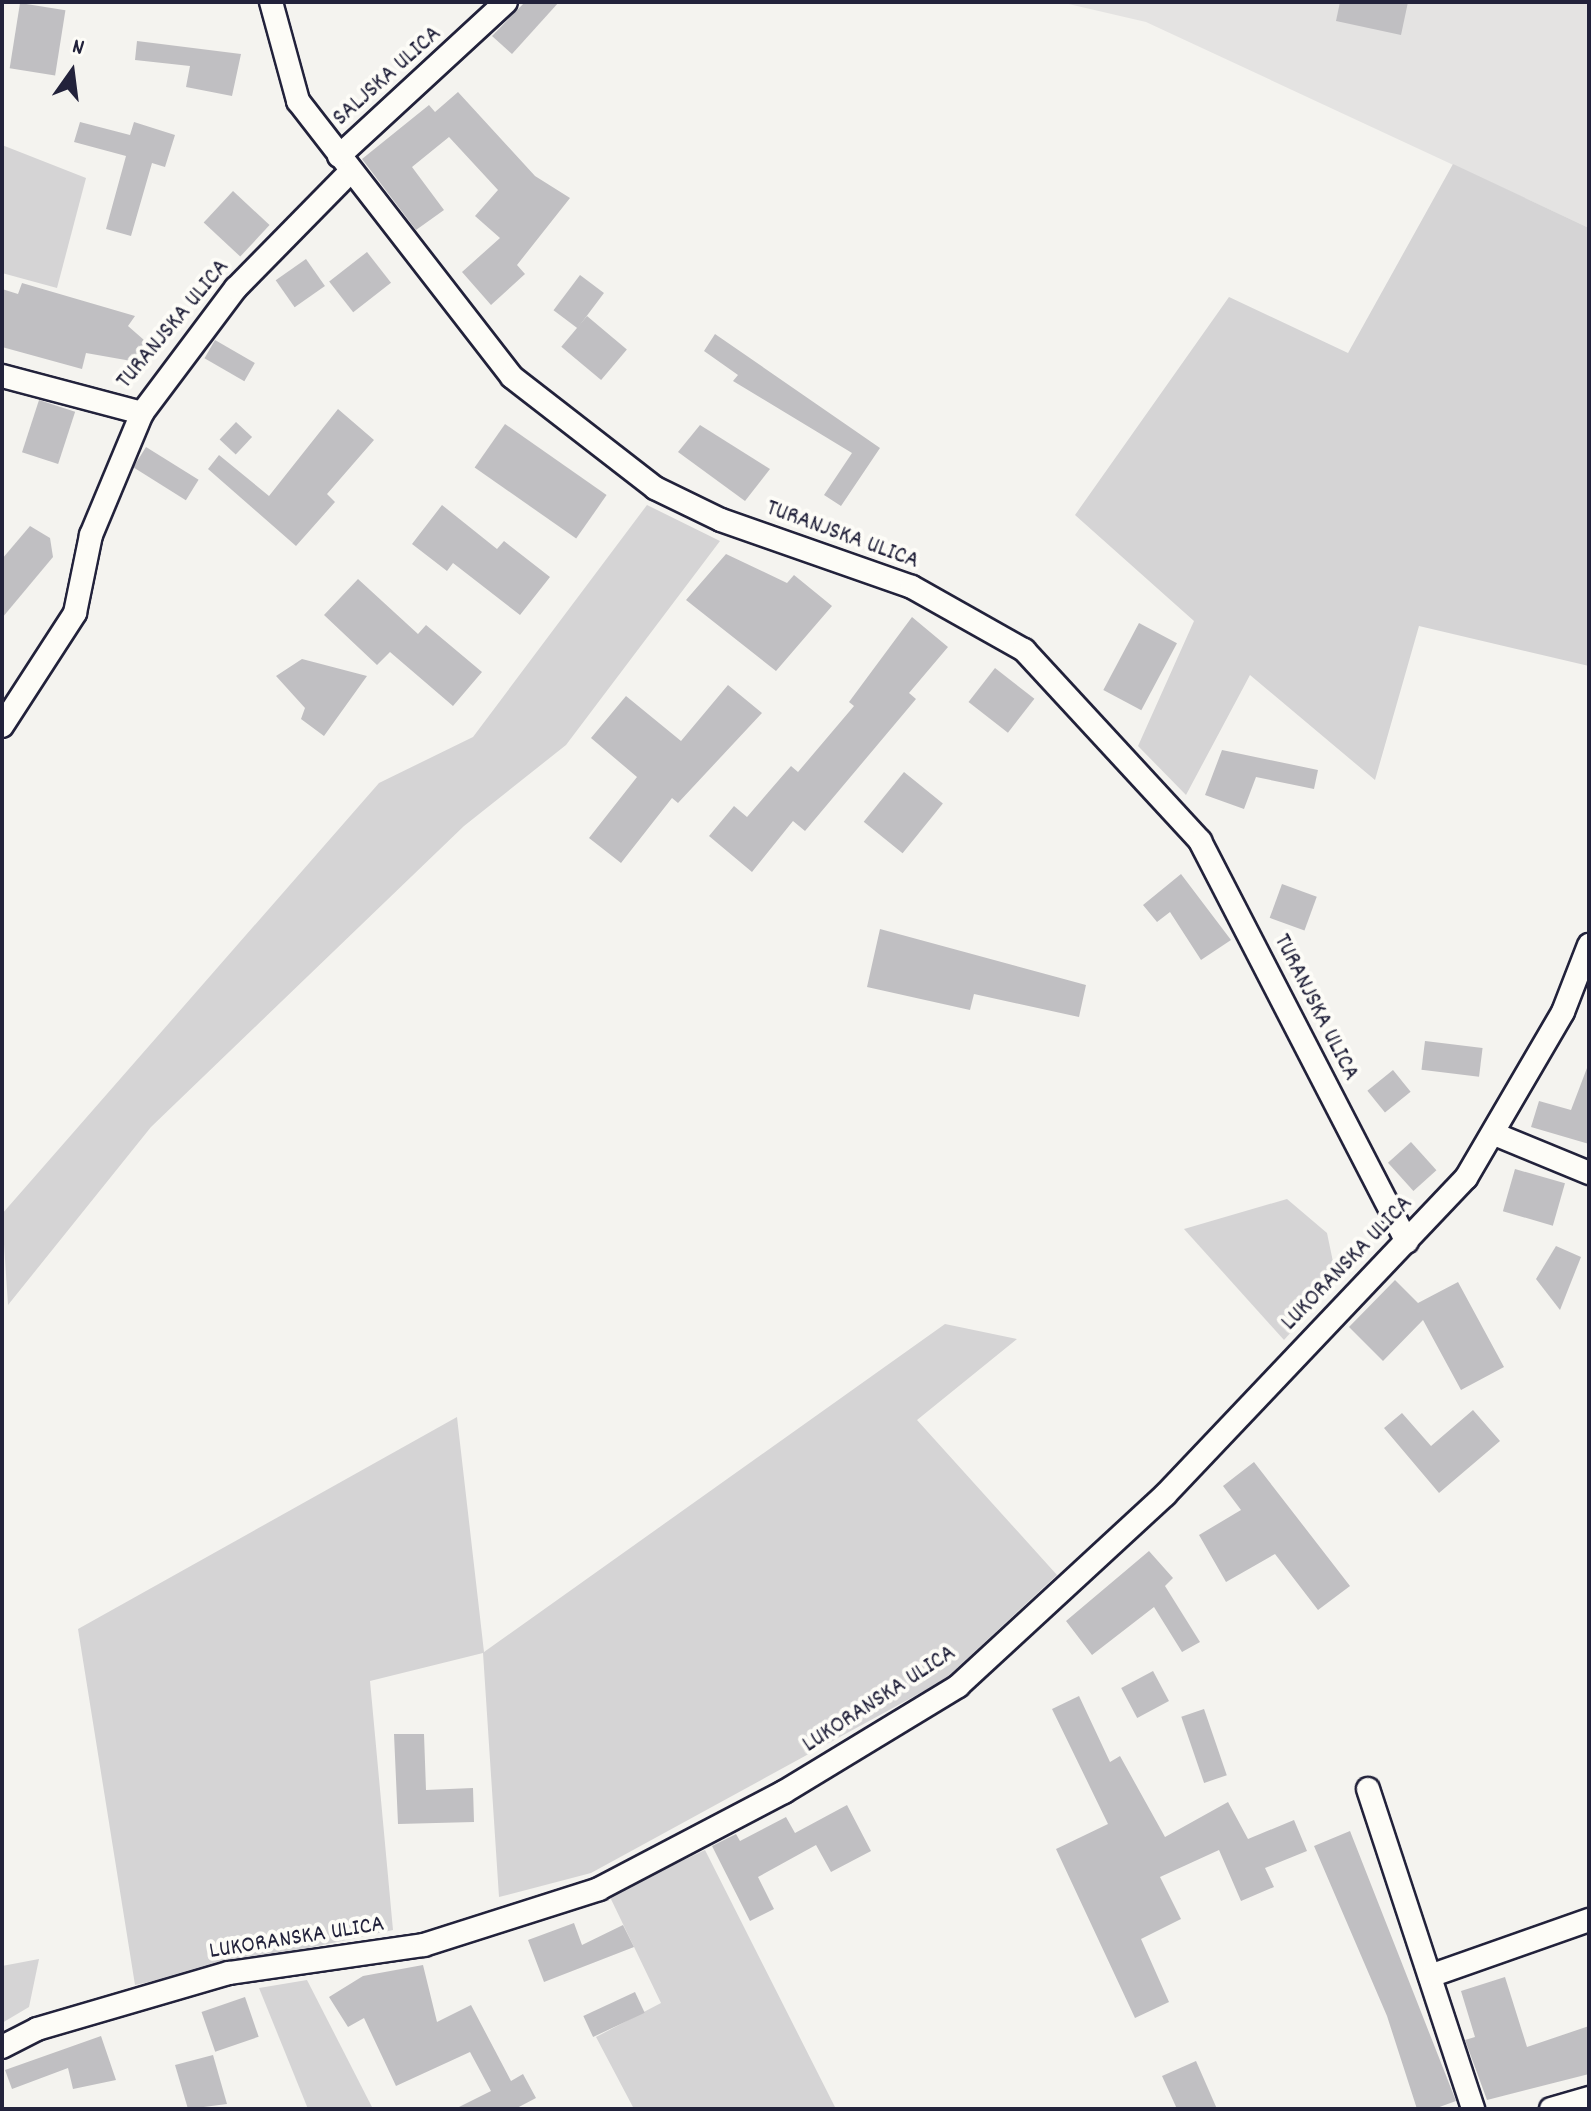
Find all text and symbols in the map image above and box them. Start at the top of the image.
street label: SALJSKA ULICA [328,21,448,133]
north arrow [32,32,112,112]
text: N [69,32,87,65]
street label: TURANJSKA ULICA [111,254,237,396]
street label: TURANJSKA ULICA [762,495,922,577]
street label: TURANJSKA ULICA [1266,930,1364,1086]
street label: LUKORANSKA ULICA [1276,1190,1420,1338]
street label: LUKORANSKA ULICA [798,1640,962,1760]
street label: LUKORANSKA ULICA [207,1911,387,1967]

